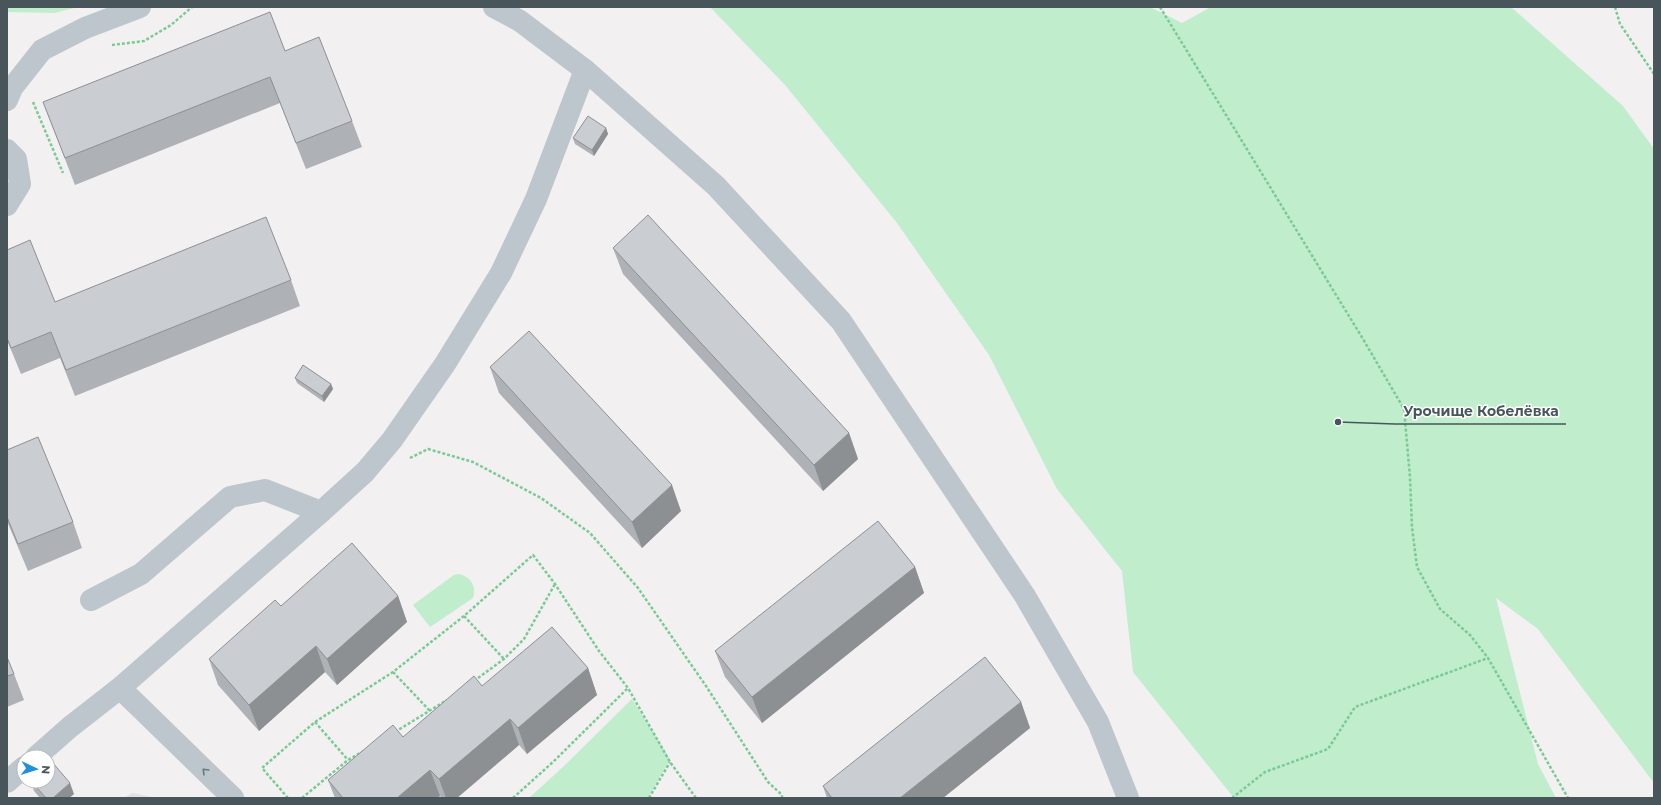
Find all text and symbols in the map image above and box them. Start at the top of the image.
callout: Урочище Кобелёвка [1395,398,1566,424]
text: Урочище Кобелёвка [1403,402,1559,420]
north arrow [16,749,56,789]
text: N [39,765,53,775]
one-way arrow [202,768,210,776]

